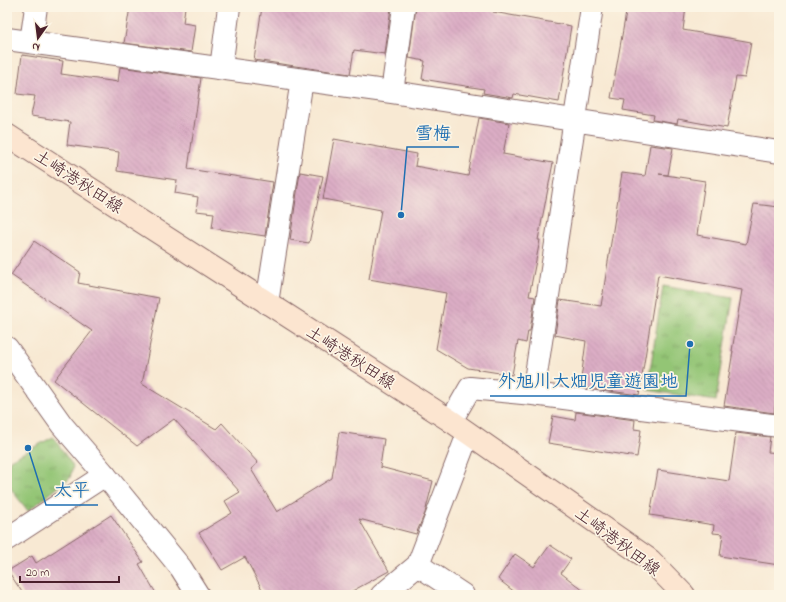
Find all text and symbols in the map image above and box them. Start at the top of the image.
north arrow [18,18,58,58]
text: N [30,38,41,55]
callout: 雪梅 [407,117,459,147]
text: 雪梅 [415,122,451,148]
street label: 土崎港秋田線 [29,144,128,221]
street label: 土崎港秋田線 [301,320,400,397]
callout: 外旭川大畑児童遊園地 [490,366,686,396]
text: 外旭川大畑児童遊園地 [498,370,678,396]
callout: 太平 [46,475,98,505]
text: 太平 [54,479,90,505]
street label: 土崎港秋田線 [569,502,665,583]
scale bar [20,558,119,584]
text: 20 m [26,564,49,582]

